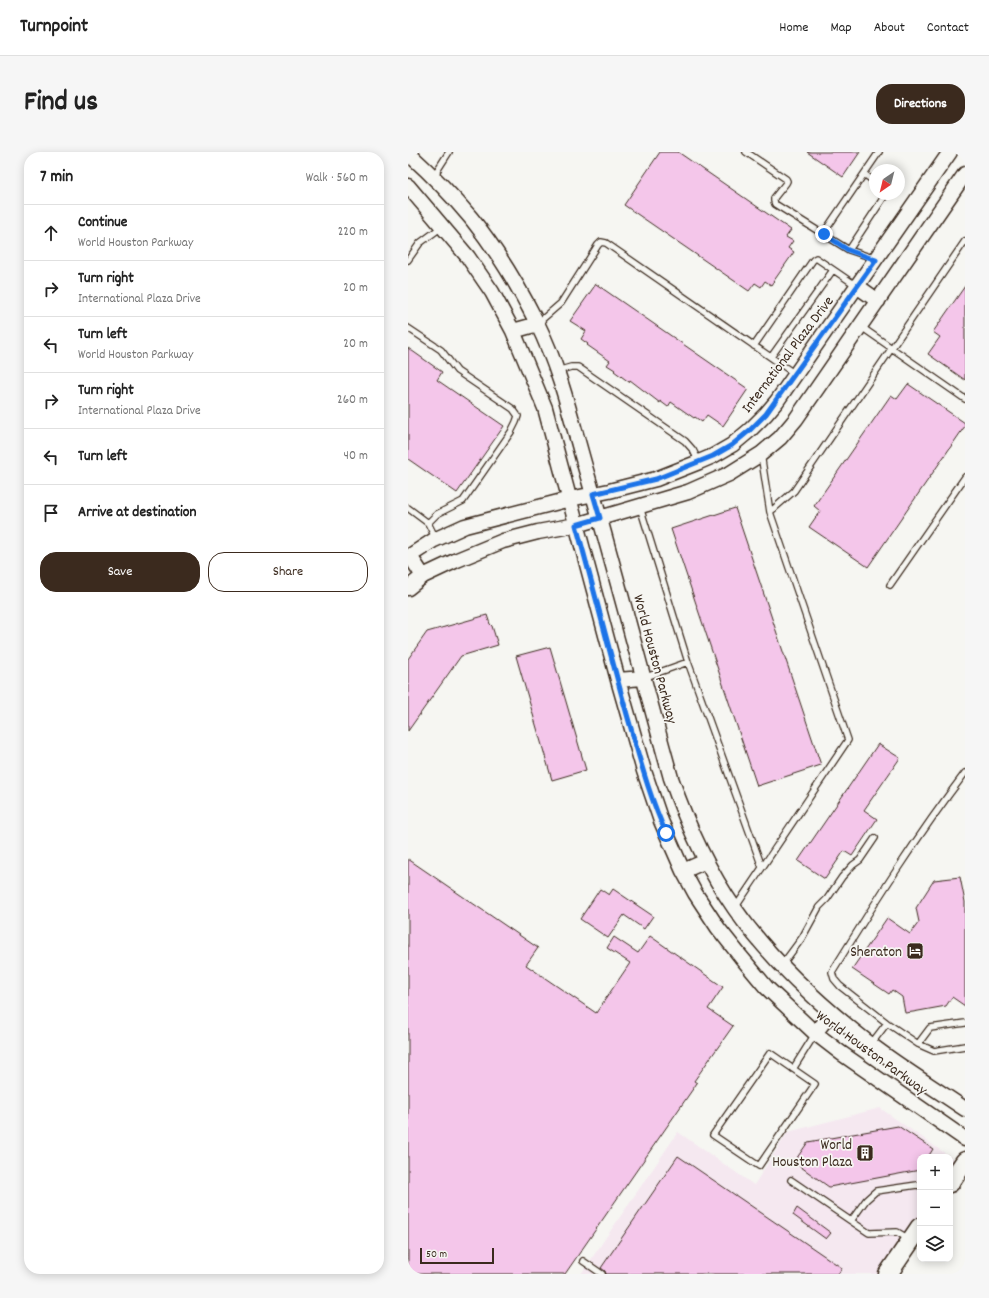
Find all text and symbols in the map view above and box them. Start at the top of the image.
text: Turnpoint [20,14,88,41]
text: Home [779,18,808,38]
text: Map [830,18,852,38]
text: About [874,18,905,38]
text: Contact [927,18,969,38]
text: Find us [24,84,98,124]
button: Directions [876,84,965,124]
north arrow [869,164,905,200]
text: 7 min [40,166,73,190]
text: Walk · 560 m [306,169,368,188]
text: Continue [78,212,127,234]
icon: ahead [40,222,62,244]
text: 220 m [338,223,368,242]
route end [815,225,833,243]
text: World Houston Parkway [78,234,193,253]
text: Turn right [78,268,134,290]
icon: right [40,278,62,300]
text: 20 m [343,279,368,298]
text: International Plaza Drive [78,290,201,309]
street label: International Plaza Drive [737,292,840,418]
text: Turn left [78,324,127,346]
icon: left [40,334,62,356]
text: 20 m [343,335,368,354]
text: World Houston Parkway [78,346,193,365]
text: Turn right [78,380,134,402]
icon: right [40,390,62,412]
text: 260 m [337,391,368,410]
text: International Plaza Drive [78,402,201,421]
icon: left [40,446,62,468]
text: Turn left [78,446,127,468]
text: 40 m [344,447,368,466]
icon: arrive [40,502,62,524]
text: Arrive at destination [78,502,196,524]
button: Save [40,552,200,592]
button: Share [208,552,368,592]
street label: World Houston Parkway [626,592,682,727]
route start [657,824,675,842]
hotel icon: Sheraton [905,941,925,961]
place label: Sheraton [850,942,902,964]
street label: World Houston Parkway [811,1006,932,1102]
place label: World Houston Plaza [772,1135,853,1174]
building icon: World Houston Plaza [855,1143,875,1163]
map controls [917,1154,953,1262]
button: + [917,1154,953,1190]
button: − [917,1190,953,1226]
button: layers [917,1226,953,1262]
scale bar [420,1246,494,1265]
text: 50 m [426,1247,447,1263]

